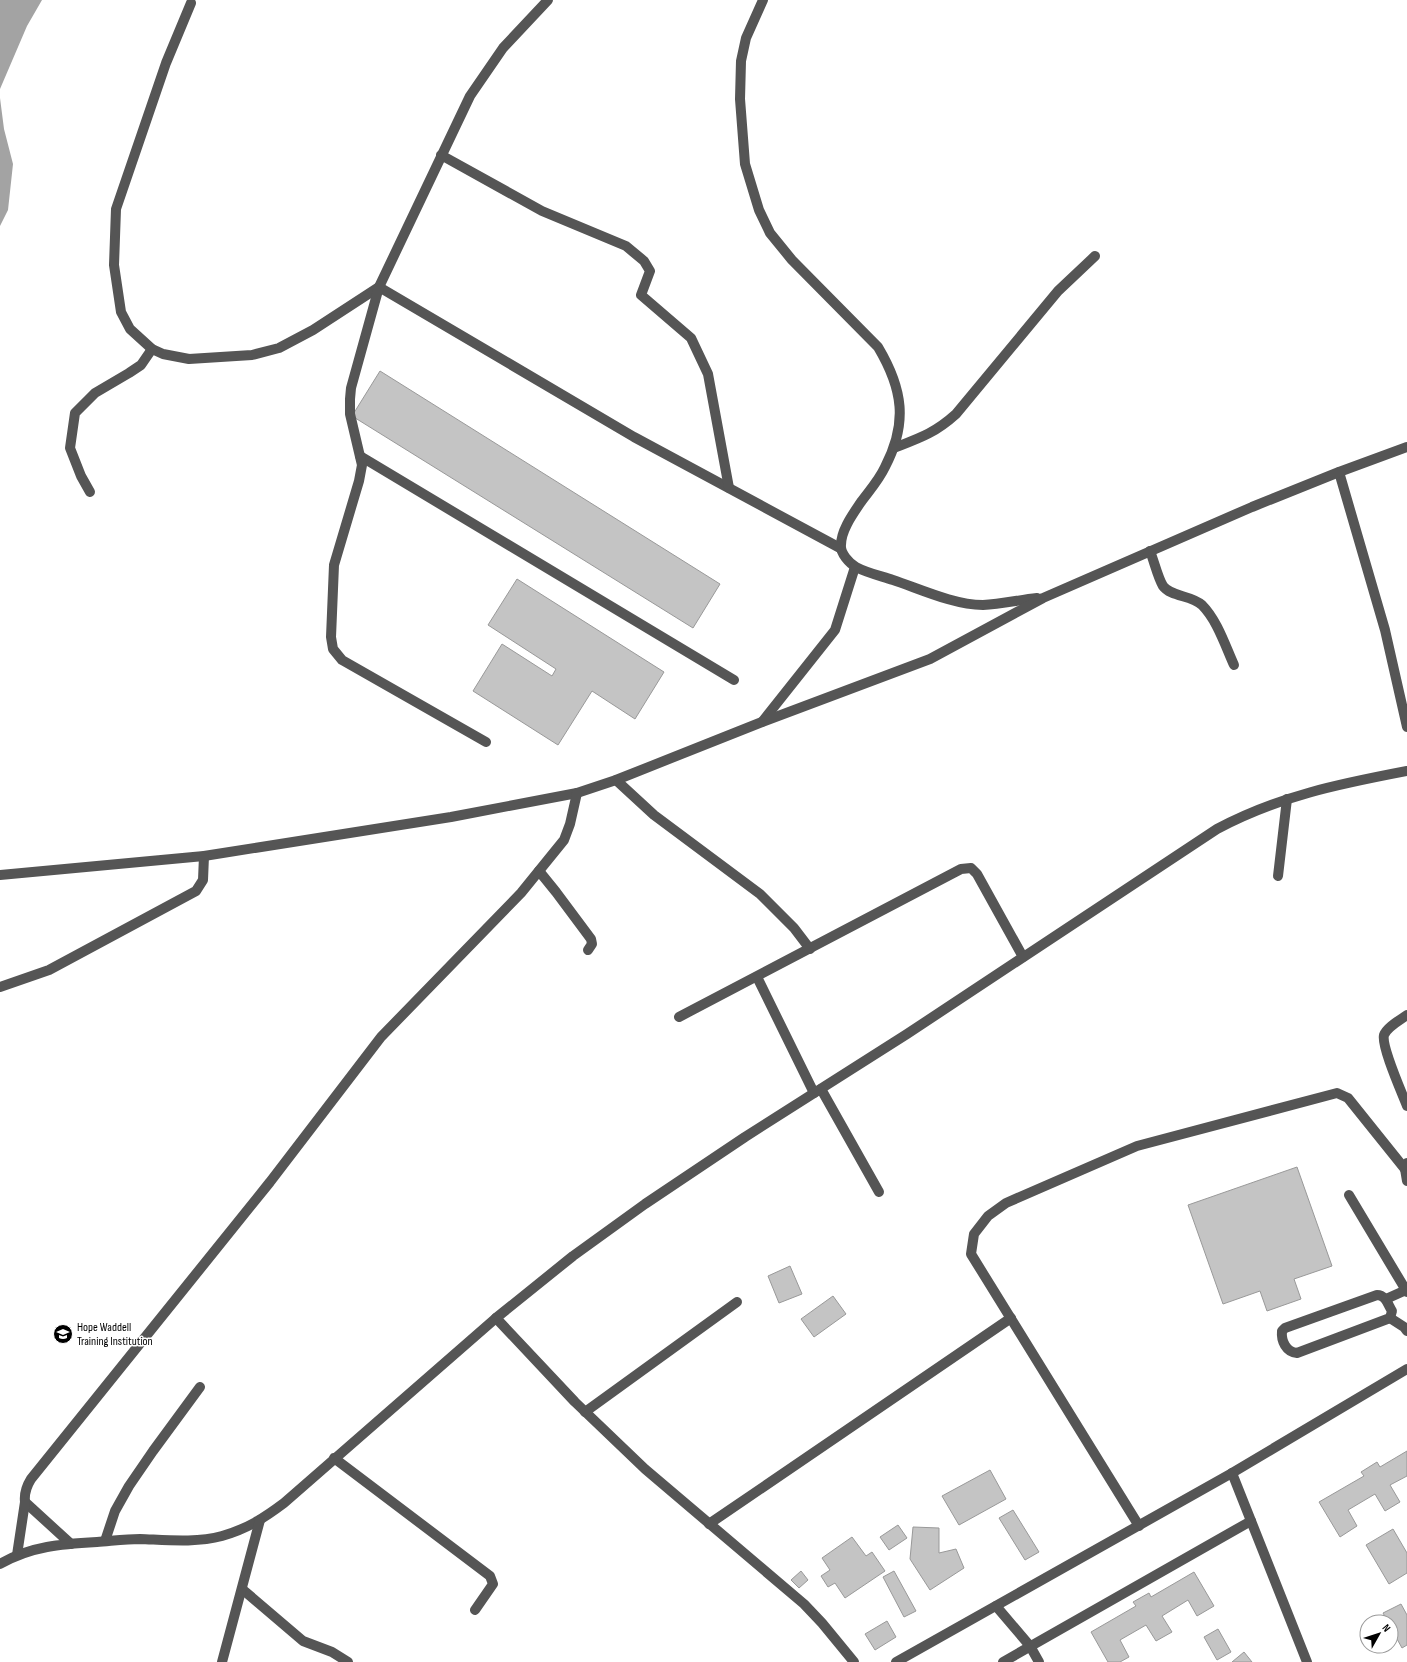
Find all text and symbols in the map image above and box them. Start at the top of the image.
place label: Hope Waddell Training Institution [77,1320,153,1349]
school or university icon: Hope Waddell Training Institution [52,1323,74,1345]
north arrow [1359,1614,1399,1654]
text: N [1379,1622,1393,1634]

